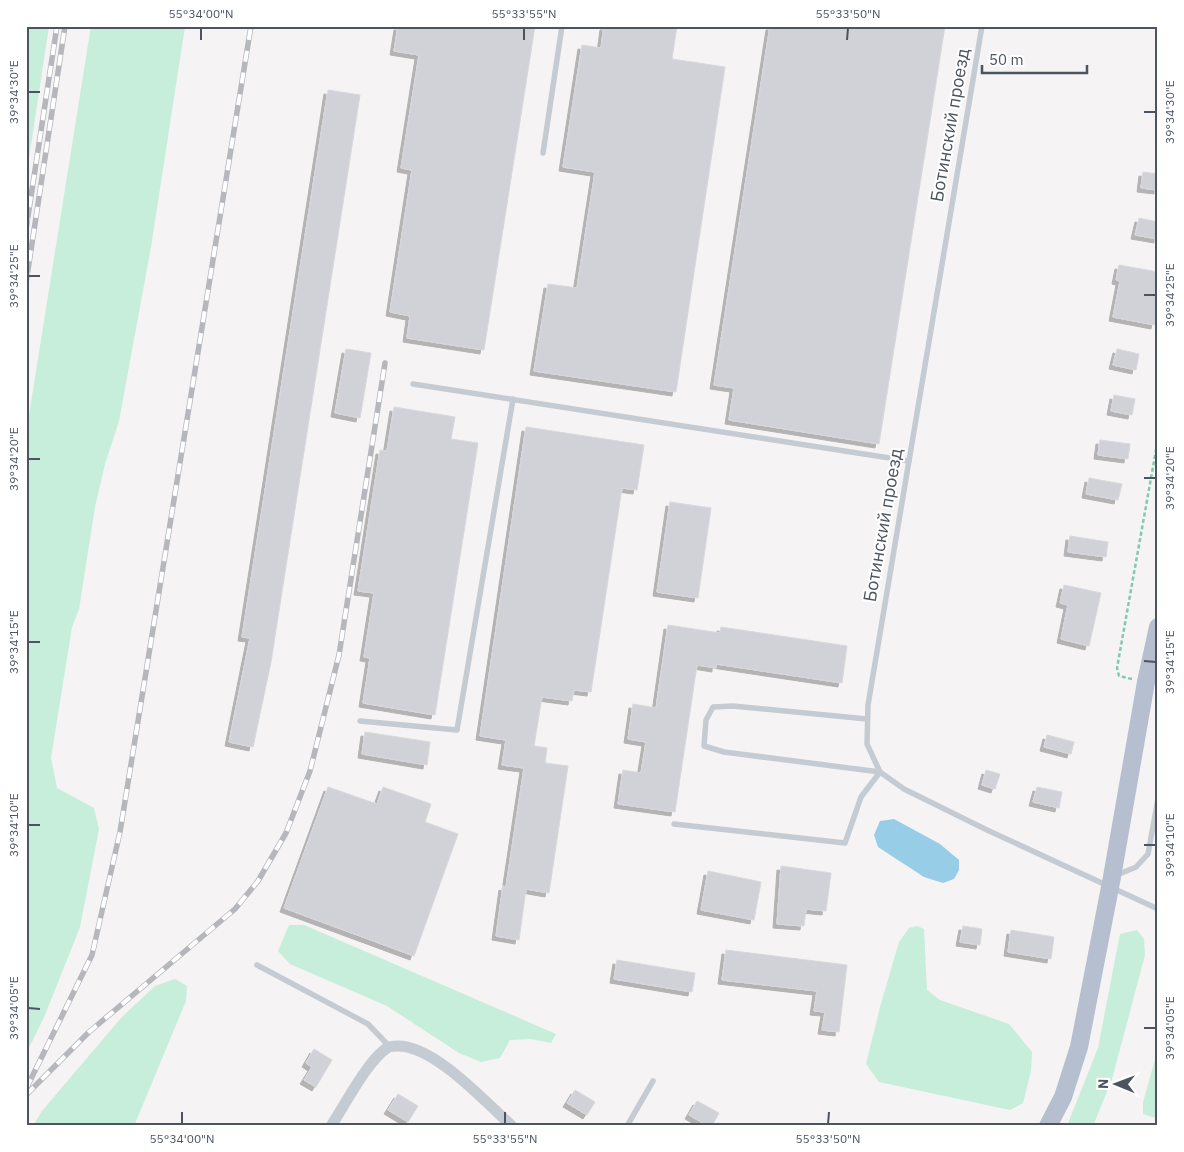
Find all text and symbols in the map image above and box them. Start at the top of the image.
text: 55°34'00"N [168,6,234,21]
text: 55°33'55"N [491,6,557,21]
text: 55°33'50"N [815,6,881,21]
scale bar [982,42,1086,74]
street label: Ботинский проезд [925,46,974,204]
text: 50 m [989,50,1024,69]
text: 39°34'30"E [6,60,21,124]
text: 39°34'30"E [1162,80,1177,144]
text: 39°34'25"E [6,244,21,308]
text: 39°34'25"E [1162,263,1177,327]
text: 39°34'20"E [6,427,21,491]
street label: Ботинский проезд [858,446,907,604]
text: 39°34'20"E [1162,446,1177,510]
text: 39°34'15"E [6,610,21,674]
text: 39°34'15"E [1162,630,1177,694]
text: 39°34'10"E [6,793,21,857]
text: 39°34'10"E [1162,813,1177,877]
text: 39°34'05"E [6,976,21,1040]
text: 39°34'05"E [1162,996,1177,1060]
north arrow [1092,1060,1142,1110]
text: N [1094,1079,1112,1089]
text: 55°34'00"N [149,1131,215,1146]
text: 55°33'55"N [472,1131,538,1146]
text: 55°33'50"N [795,1131,861,1146]

